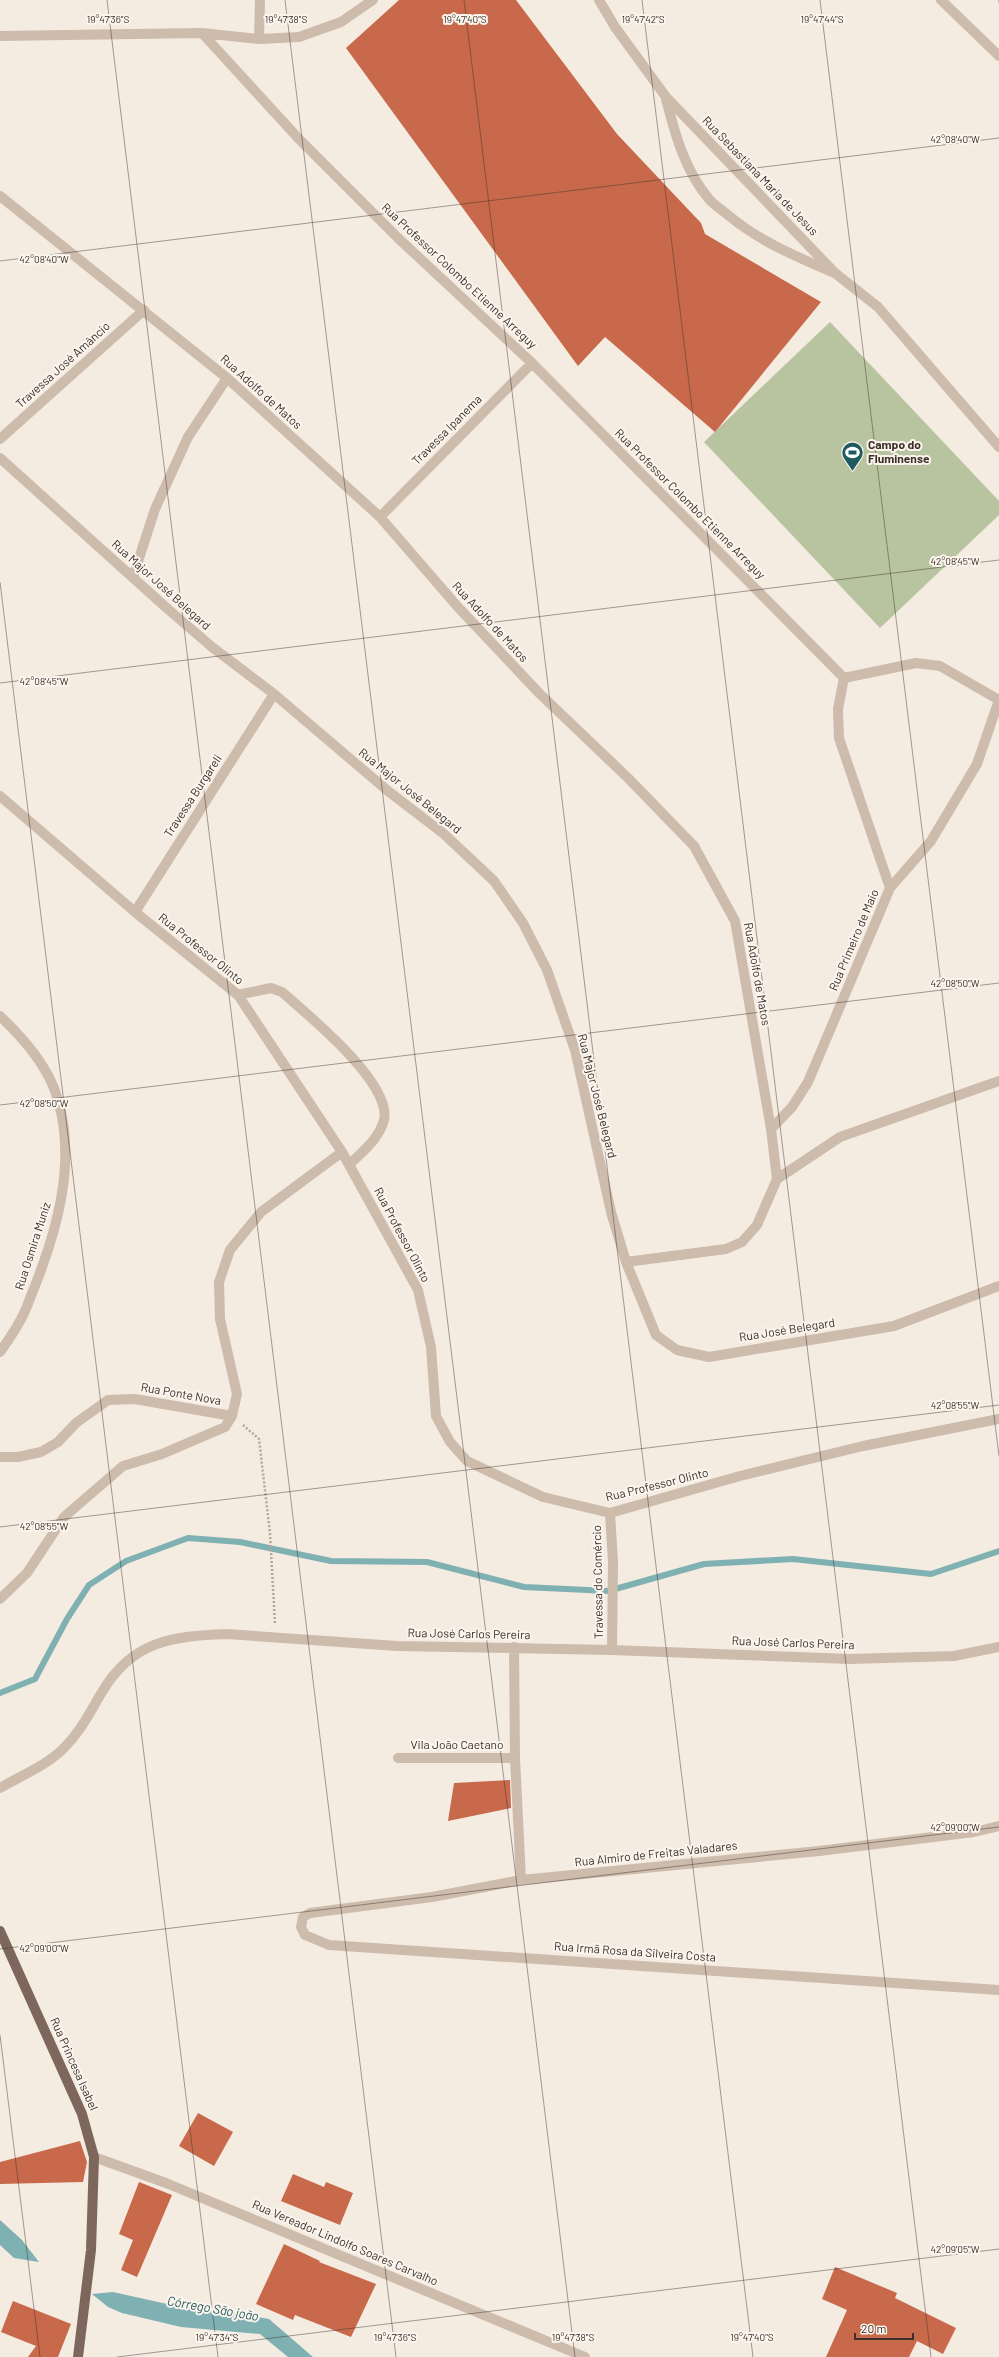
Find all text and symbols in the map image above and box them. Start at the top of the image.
text: 19°47'36"S [87,13,129,25]
text: 19°47'38"S [265,13,307,25]
text: 19°47'40"S [443,13,487,25]
text: 19°47'42"S [621,13,665,25]
text: 19°47'44"S [800,13,844,25]
street label: Rua Sebastiana Maria de Jesus [700,113,821,238]
text: 42°08'40"W [930,133,980,145]
street label: Rua Professor Colombo Etienne Arreguy [379,200,540,351]
text: 42°08'40"W [19,253,69,265]
street label: Travessa José Amâncio [12,318,112,410]
street label: Rua Adolfo de Matos [218,351,305,432]
street label: Travessa Ipanema [408,391,484,467]
street label: Rua Professor Colombo Etienne Arreguy [613,425,769,582]
place label: Campo do Fluminense [868,437,930,465]
sports icon: Campo do Fluminense [839,439,865,472]
street label: Rua Major José Belegard [109,536,214,632]
text: 42°08'45"W [931,555,980,567]
street label: Rua Adolfo de Matos [450,578,532,664]
text: 42°08'45"W [20,675,69,687]
street label: Rua Major José Belegard [357,745,465,836]
street label: Travessa Burgareli [160,752,224,839]
street label: Rua Primeiro de Maio [825,887,881,993]
street label: Rua Professor Olinto [156,910,247,987]
street label: Rua Adolfo de Matos [742,921,774,1027]
text: 42°08'50"W [930,977,980,989]
street label: Rua Major José Belegard [576,1032,620,1159]
text: 42°08'50"W [19,1097,69,1109]
street label: Rua Professor Olinto [372,1185,434,1284]
street label: Rua Osmira Muniz [11,1200,53,1291]
street label: Rua José Belegard [738,1315,836,1344]
street label: Rua Ponte Nova [140,1379,222,1407]
text: 42°08'55"W [931,1399,979,1411]
street label: Rua Professor Olinto [604,1464,710,1504]
text: 42°08'55"W [20,1520,68,1532]
street label: Travessa do Comércio [589,1525,605,1639]
street label: Rua José Carlos Pereira [407,1625,531,1641]
street label: Rua José Carlos Pereira [731,1633,855,1651]
street label: Vila João Caetano [411,1737,503,1751]
text: 42°09'00"W [930,1821,980,1833]
street label: Rua Almiro de Freitas Valadares [574,1837,738,1869]
street label: Rua Irmã Rosa da Silveira Costa [554,1938,716,1964]
text: 42°09'00"W [19,1942,69,1954]
street label: Rua Princesa Isabel [48,2015,102,2112]
street label: Rua Vereador Lindolfo Soares Carvalho [250,2196,440,2288]
text: 42°09'05"W [930,2243,980,2255]
water label: Córrego São joão [166,2292,260,2324]
scale bar [855,2315,913,2341]
text: 20 m [861,2321,887,2335]
text: 19°47'34"S [196,2331,239,2343]
text: 19°47'36"S [374,2331,416,2343]
text: 19°47'38"S [552,2331,594,2343]
text: 19°47'40"S [730,2331,774,2343]

